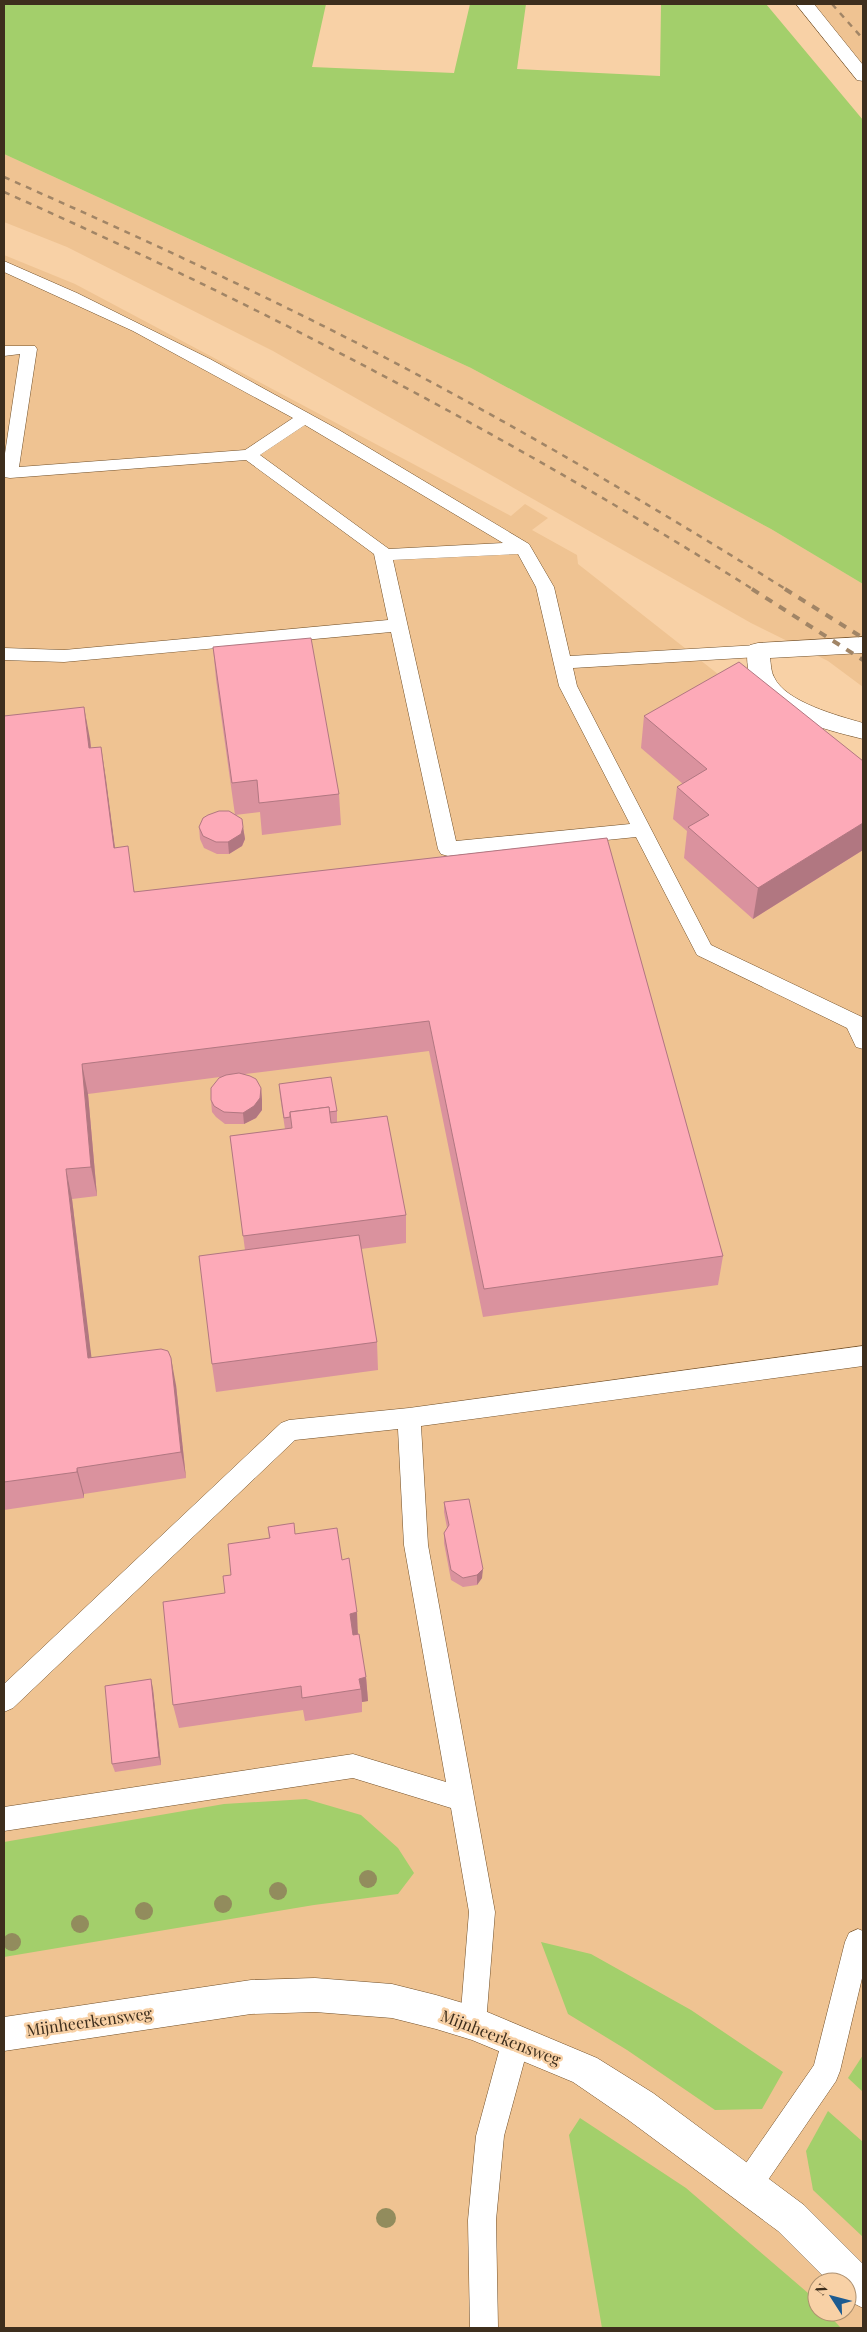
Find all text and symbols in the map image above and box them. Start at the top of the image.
street label: Mijnheerkensweg [25,2002,154,2040]
street label: Mijnheerkensweg [438,2004,564,2070]
north arrow [807,2272,857,2322]
text: N [810,2279,832,2299]

